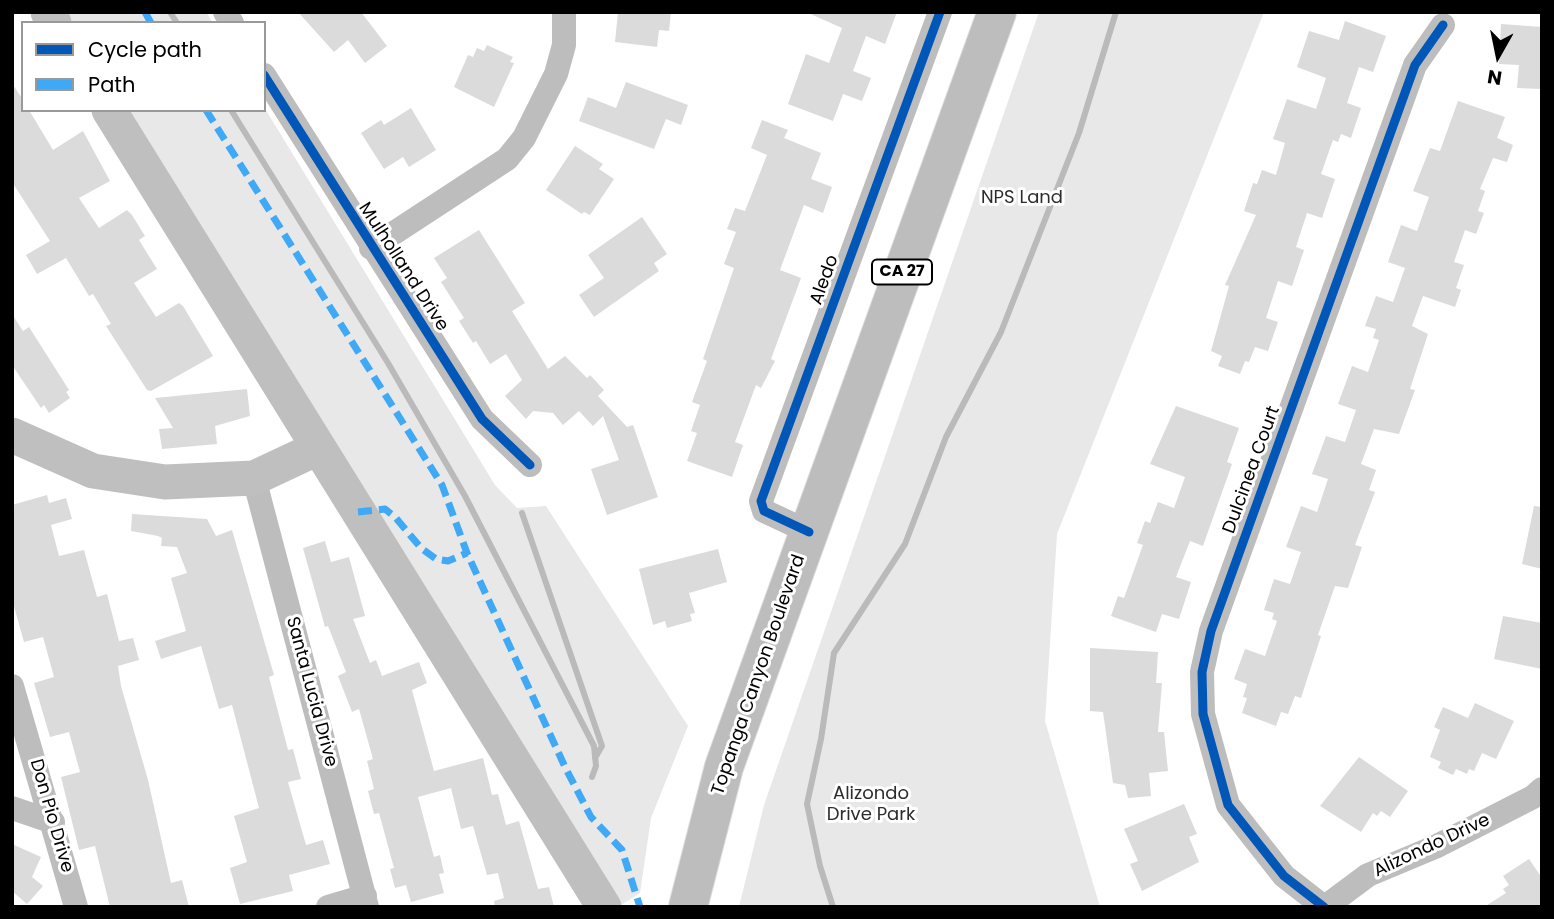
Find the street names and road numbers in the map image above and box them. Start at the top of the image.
street label: Mulholland Drive [353,199,453,335]
street label: Aledo [806,252,844,308]
road number: CA 27 [872,260,932,284]
street label: Dulcinea Court [1219,403,1285,537]
street label: Topanga Canyon Boulevard [708,552,810,798]
street label: Santa Lucia Drive [281,615,341,769]
street label: Don Pio Drive [25,757,77,875]
street label: Alizondo Drive [1370,810,1494,882]

